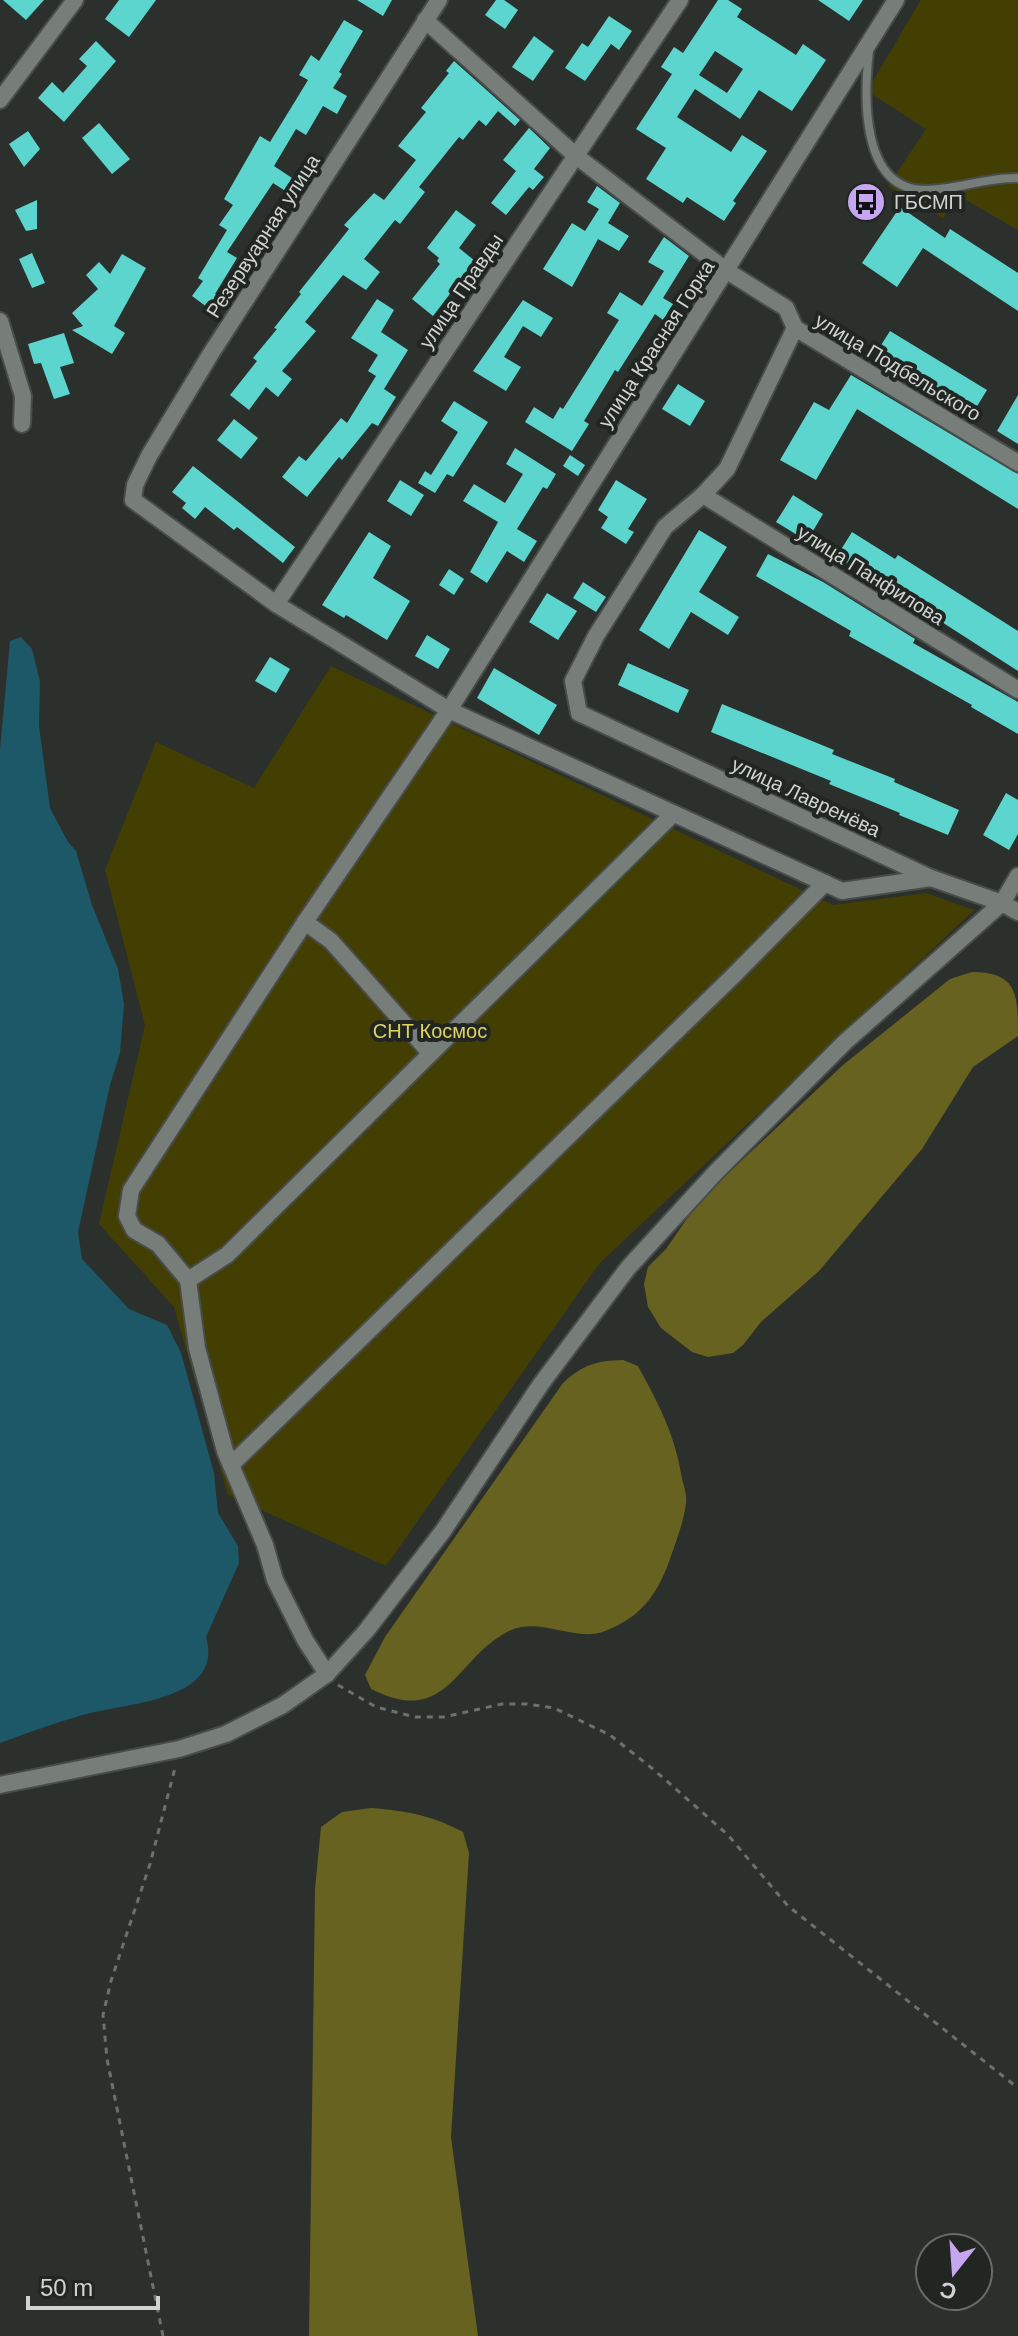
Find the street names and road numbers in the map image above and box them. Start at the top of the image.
street label: Резервуарная улица [202,150,324,322]
street label: улица Правды [415,229,507,353]
street label: улица Красная Горка [594,255,719,432]
street label: улица Подбельского [811,309,985,425]
street label: улица Панфилова [793,521,949,630]
street label: улица Лавренёва [728,753,885,841]

